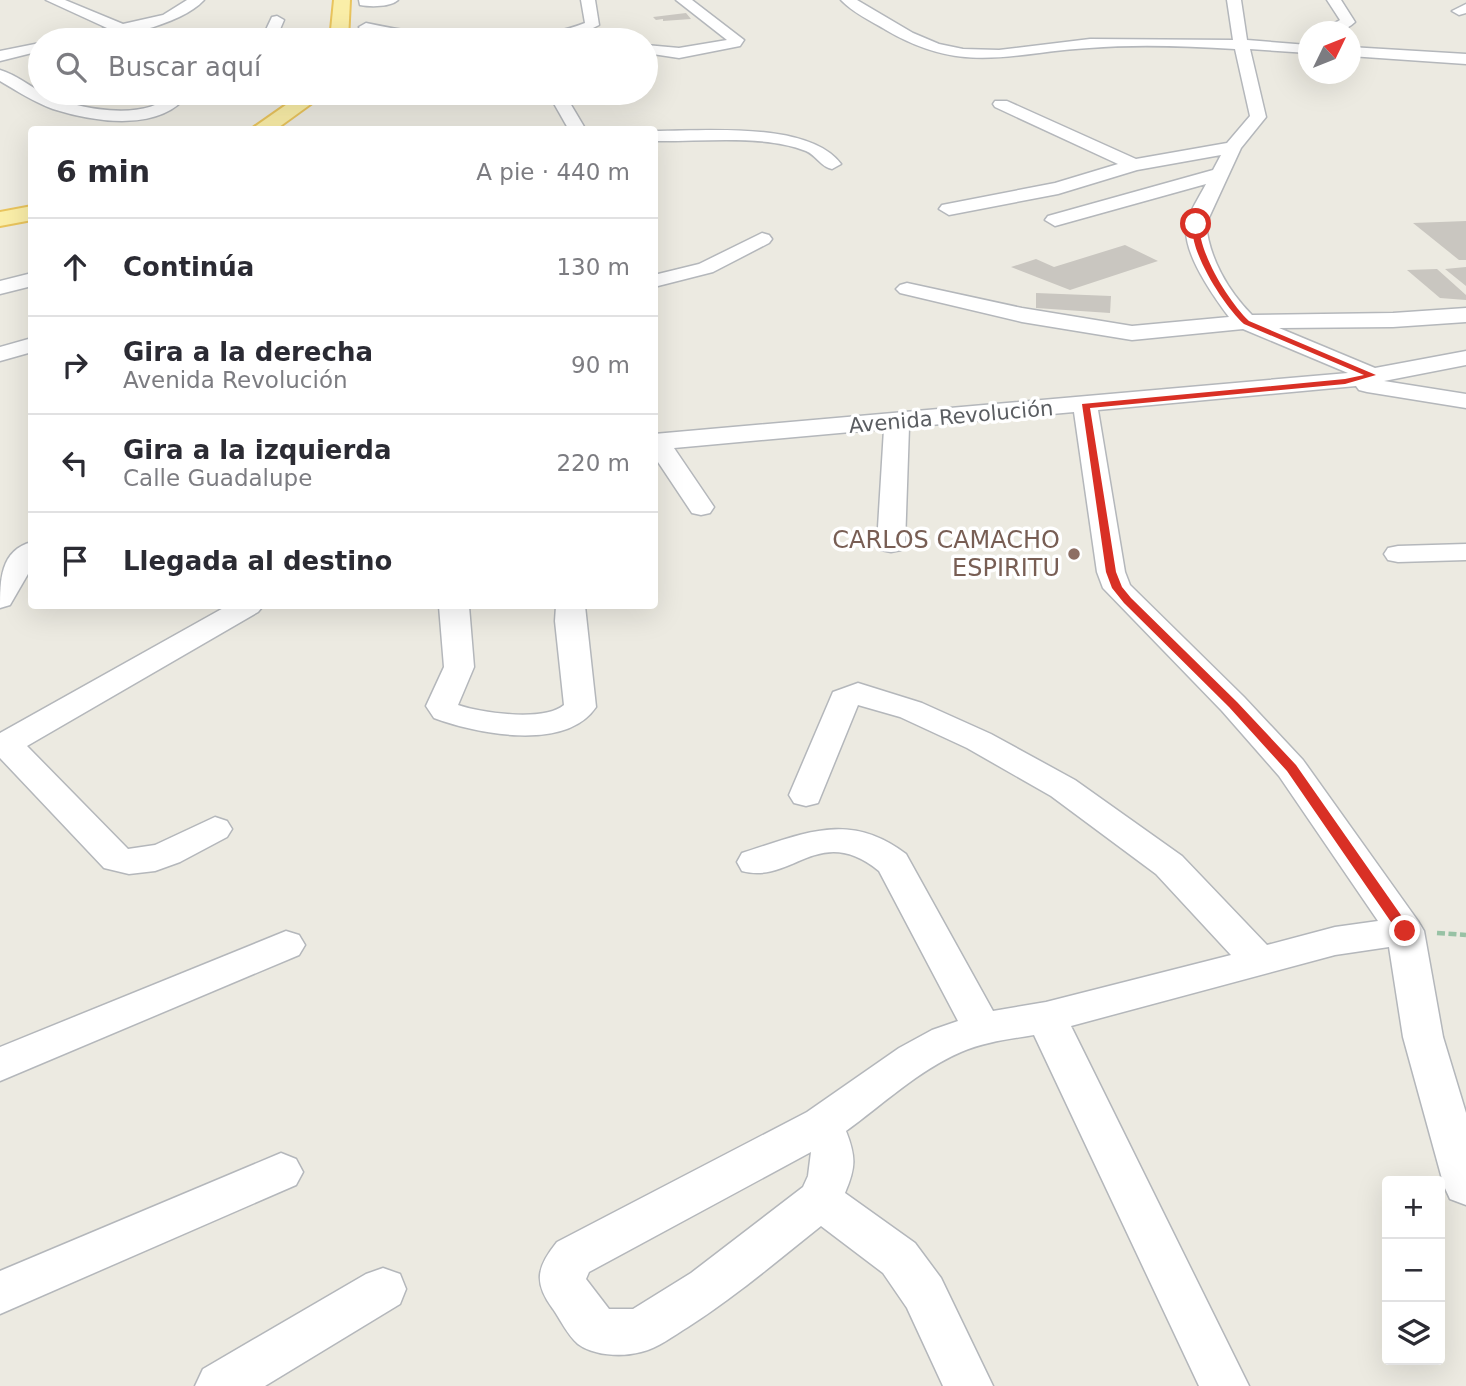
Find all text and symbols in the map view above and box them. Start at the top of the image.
north arrow [1298,21,1361,84]
search box [28,28,658,105]
icon: search [52,48,90,86]
text: Buscar aquí [108,52,261,82]
text: 6 min [56,154,150,189]
text: A pie · 440 m [476,159,630,185]
route start [1180,208,1211,239]
icon: ahead [56,248,94,286]
text: Continúa [123,252,254,282]
text: 130 m [556,254,630,280]
text: Gira a la derecha [123,337,373,367]
icon: right [56,346,94,384]
text: 90 m [571,352,630,378]
text: Avenida Revolución [123,367,348,393]
street label: Avenida Revolución [848,396,1054,438]
text: Gira a la izquierda [123,435,391,465]
icon: left [56,444,94,482]
text: 220 m [556,450,630,476]
text: Calle Guadalupe [123,465,312,491]
place label: CARLOS CAMACHO ESPIRITU [832,526,1060,582]
icon: arrive [56,542,94,580]
text: Llegada al destino [123,546,392,576]
marker: CARLOS CAMACHO ESPIRITU [1066,546,1082,562]
route end [1389,915,1420,946]
map controls [1382,1176,1445,1365]
button: + [1382,1176,1445,1239]
button: − [1382,1239,1445,1302]
button: layers [1382,1302,1445,1365]

